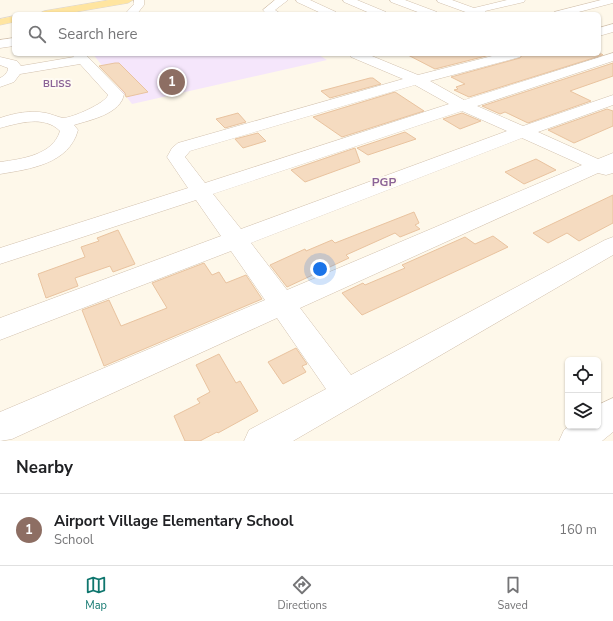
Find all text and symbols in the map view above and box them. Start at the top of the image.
search box [12,12,601,56]
icon: search [26,23,48,45]
text: Search here [58,24,138,44]
pin: 1 [159,67,185,97]
district label: BLISS [43,77,71,91]
district label: PGP [372,174,396,190]
your location [310,259,330,279]
map controls [565,357,601,429]
button: locate [565,357,601,393]
button: layers [565,393,601,429]
text: Nearby [16,456,73,479]
text: Airport Village Elementary School [54,511,294,531]
text: 1 [25,521,33,539]
text: 160 m [559,521,597,539]
text: School [54,531,94,549]
tab: Map [85,574,107,613]
tab: Directions [277,574,327,613]
tab: Saved [497,574,528,613]

